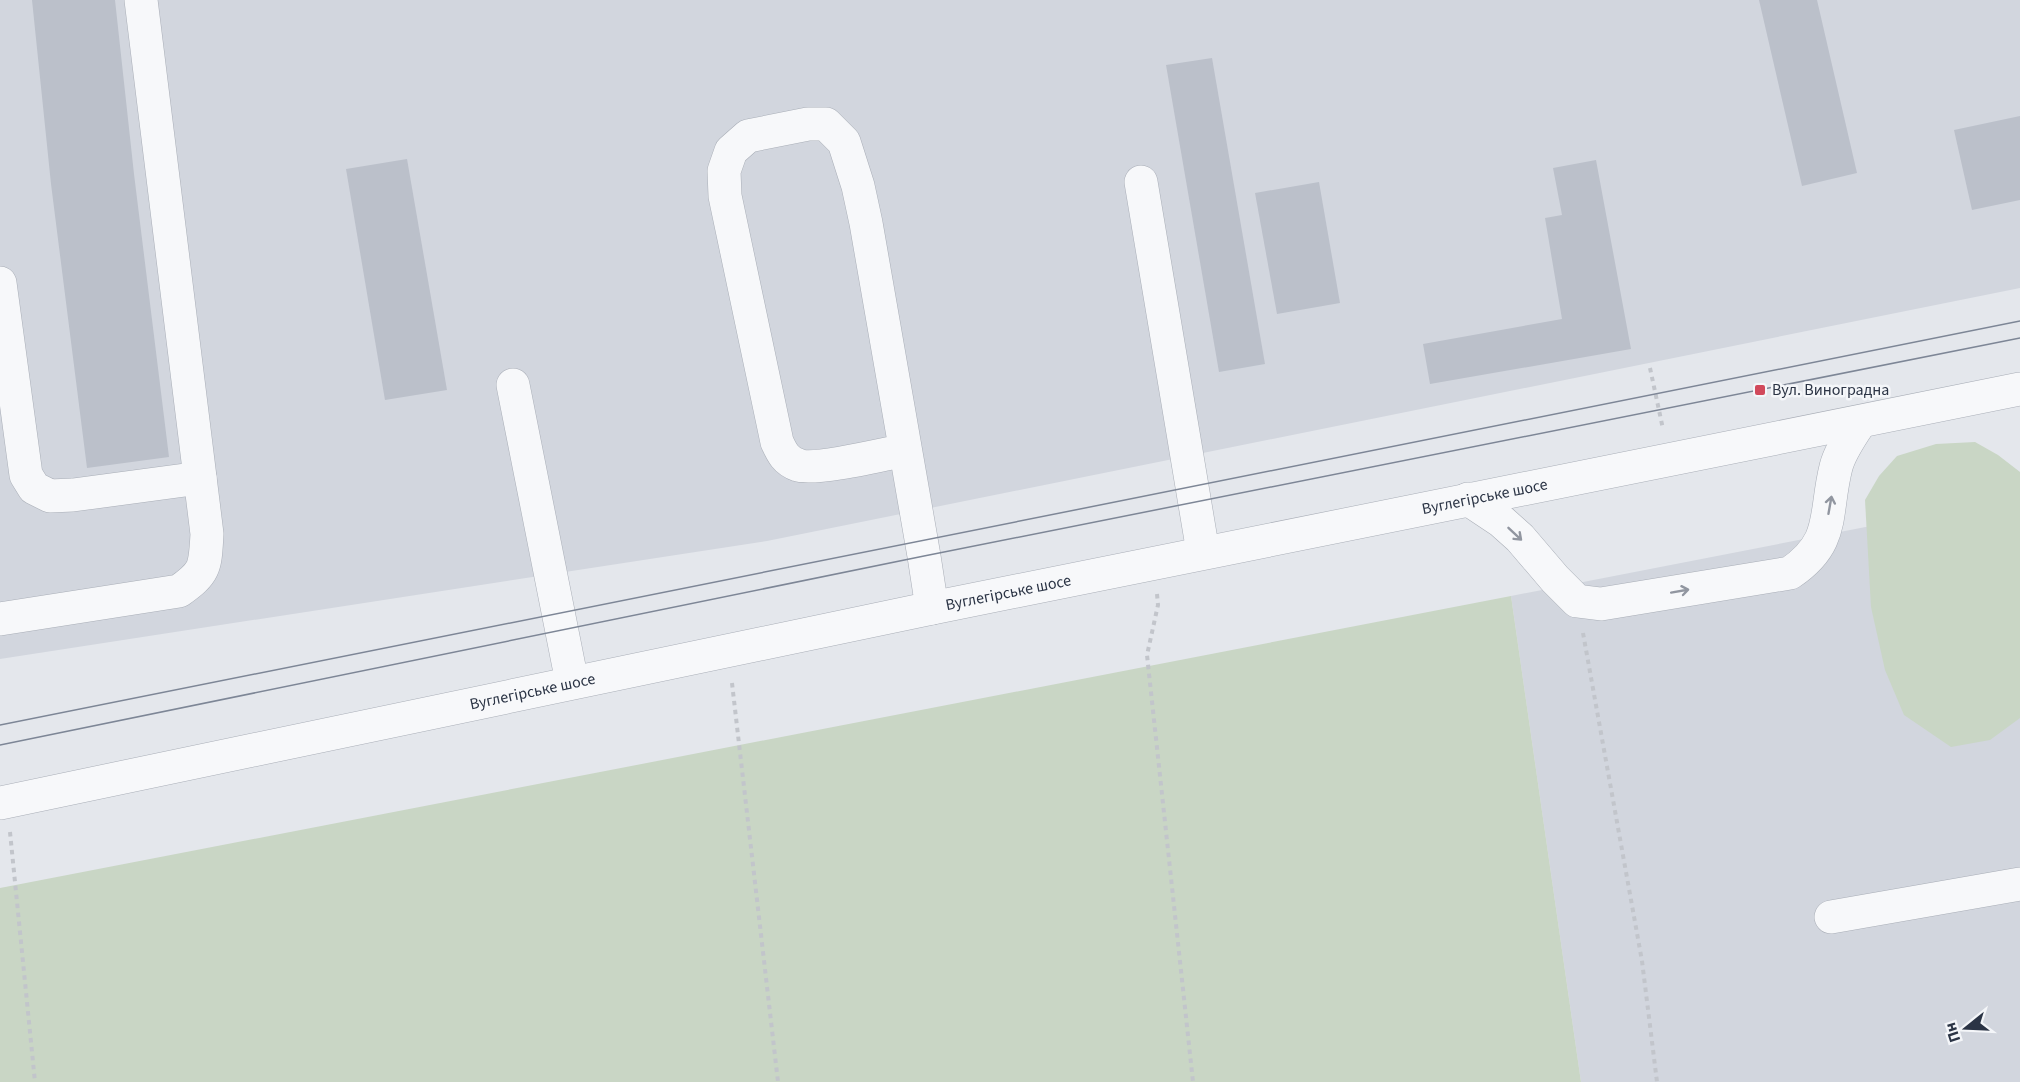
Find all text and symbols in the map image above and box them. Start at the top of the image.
place label: Вул. Виноградна [1772,379,1889,401]
marker: Вул. Виноградна [1753,383,1767,397]
street label: Вуглегірське шосе [1420,473,1550,520]
one-way arrow [1824,495,1835,515]
one-way arrow [1508,527,1523,541]
street label: Вуглегірське шосе [944,569,1073,616]
one-way arrow [1669,585,1689,596]
street label: Вуглегірське шосе [468,668,597,715]
north arrow [1936,998,1996,1058]
text: Пн [1939,1019,1966,1045]

